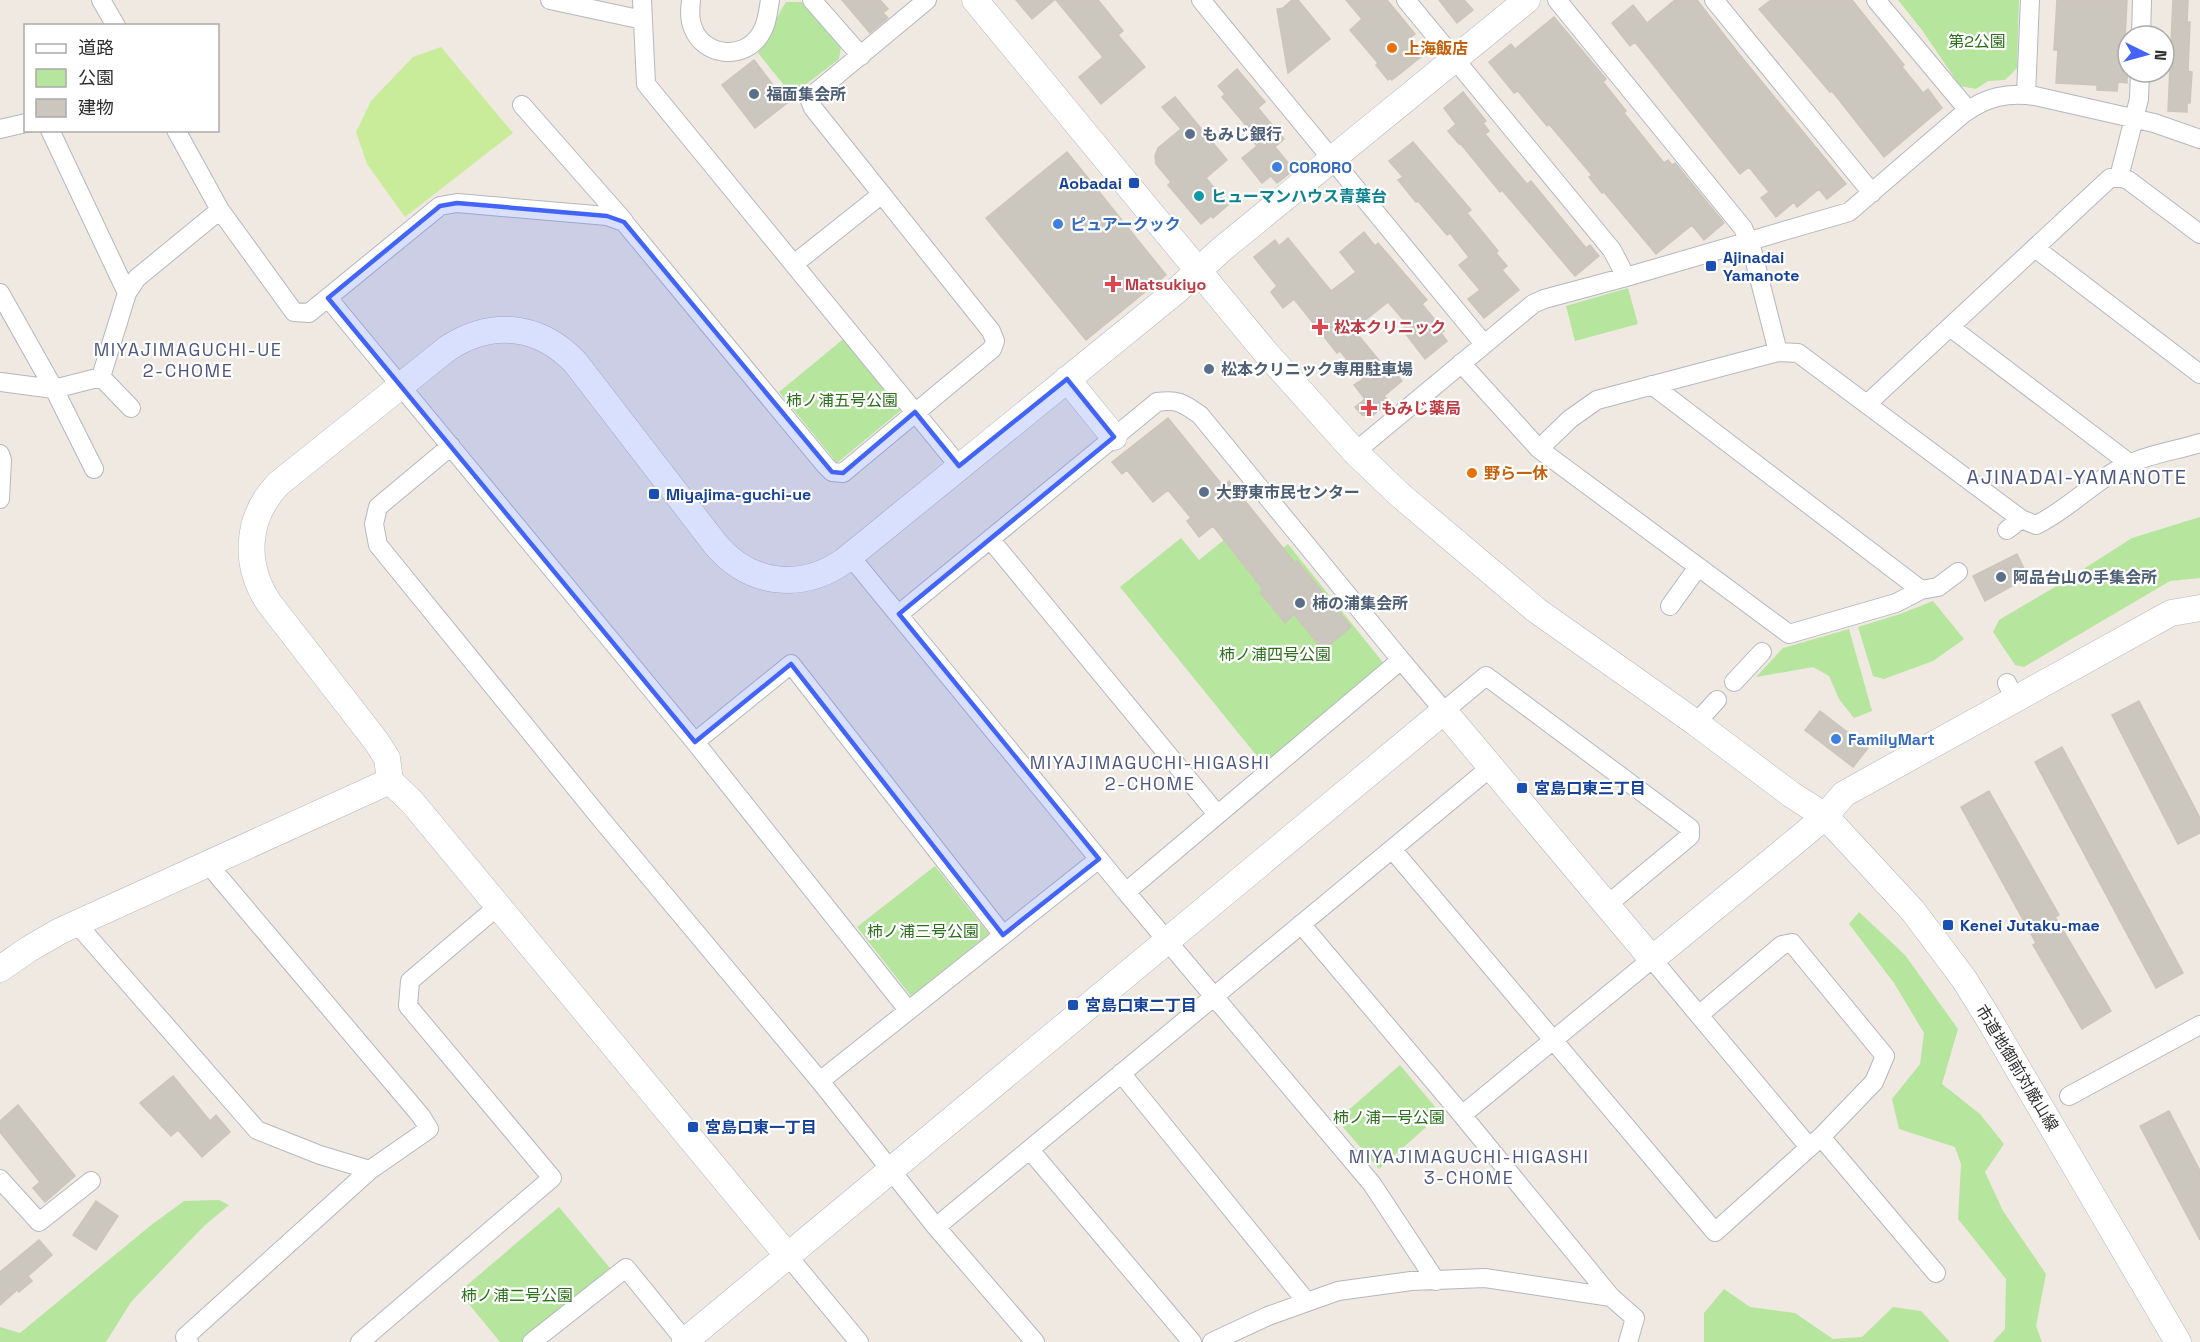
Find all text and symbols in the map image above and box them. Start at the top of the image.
legend [24,24,219,132]
north arrow [2116,24,2176,84]
park label: 第2公園 [1948,31,2006,52]
text: 道路 [78,36,114,59]
place label: 上海飯店 [1404,38,1468,59]
marker: 上海飯店 [1385,41,1399,55]
text: N [2150,49,2171,62]
text: 公園 [78,66,114,89]
place label: 福面集会所 [766,84,846,105]
marker: 福面集会所 [747,87,761,101]
text: 建物 [78,96,114,119]
place label: もみじ銀行 [1202,124,1282,145]
marker: もみじ銀行 [1183,127,1197,141]
place label: CORORO [1289,157,1352,178]
marker: CORORO [1270,160,1284,174]
place label: Aobadai [1059,173,1122,194]
marker: Aobadai [1127,176,1141,190]
place label: ヒューマンハウス青葉台 [1211,186,1387,207]
marker: ヒューマンハウス青葉台 [1192,189,1206,203]
place label: ピュアークック [1070,214,1181,235]
marker: ピュアークック [1051,217,1065,231]
place label: Ajinadai Yamanote [1723,247,1799,286]
marker: Ajinadai Yamanote [1704,259,1718,273]
place label: Matsukiyo [1125,274,1206,295]
marker: Matsukiyo [1106,277,1120,291]
place label: 松本クリニック [1334,317,1446,338]
marker: 松本クリニック [1311,318,1329,336]
district label: MIYAJIMAGUCHI-UE 2-CHOME [94,338,282,382]
place label: 松本クリニック専用駐車場 [1221,359,1413,380]
marker: 松本クリニック専用駐車場 [1202,362,1216,376]
park label: 柿ノ浦五号公園 [786,390,898,411]
place label: もみじ薬局 [1381,398,1461,419]
marker: もみじ薬局 [1362,401,1376,415]
place label: 野ら一休 [1484,463,1548,484]
district label: AJINADAI-YAMANOTE [1967,464,2187,490]
marker: 野ら一休 [1465,466,1479,480]
place label: 大野東市民センター [1216,482,1360,503]
place label: Miyajima-guchi-ue [666,484,811,505]
marker: 大野東市民センター [1197,485,1211,499]
marker: Miyajima-guchi-ue [647,487,661,501]
place label: 阿品台山の手集会所 [2013,567,2157,588]
marker: 阿品台山の手集会所 [1994,570,2008,584]
place label: 柿の浦集会所 [1312,593,1408,614]
marker: 柿の浦集会所 [1293,596,1307,610]
park label: 柿ノ浦四号公園 [1219,644,1331,665]
place label: FamilyMart [1848,729,1935,750]
marker: FamilyMart [1829,732,1843,746]
district label: MIYAJIMAGUCHI-HIGASHI 2-CHOME [1030,751,1270,795]
place label: 宮島口東三丁目 [1534,778,1646,799]
marker: 宮島口東三丁目 [1515,781,1529,795]
place label: Kenei Jutaku-mae [1960,915,2100,936]
marker: Kenei Jutaku-mae [1941,918,1955,932]
park label: 柿ノ浦三号公園 [867,921,979,942]
place label: 宮島口東二丁目 [1085,995,1197,1016]
marker: 宮島口東二丁目 [1066,998,1080,1012]
street label: 市道地御前対厳山線 [1971,1001,2063,1135]
park label: 柿ノ浦一号公園 [1333,1107,1445,1128]
place label: 宮島口東一丁目 [705,1117,817,1138]
marker: 宮島口東一丁目 [686,1120,700,1134]
district label: MIYAJIMAGUCHI-HIGASHI 3-CHOME [1349,1145,1589,1189]
park label: 柿ノ浦二号公園 [461,1285,573,1306]

